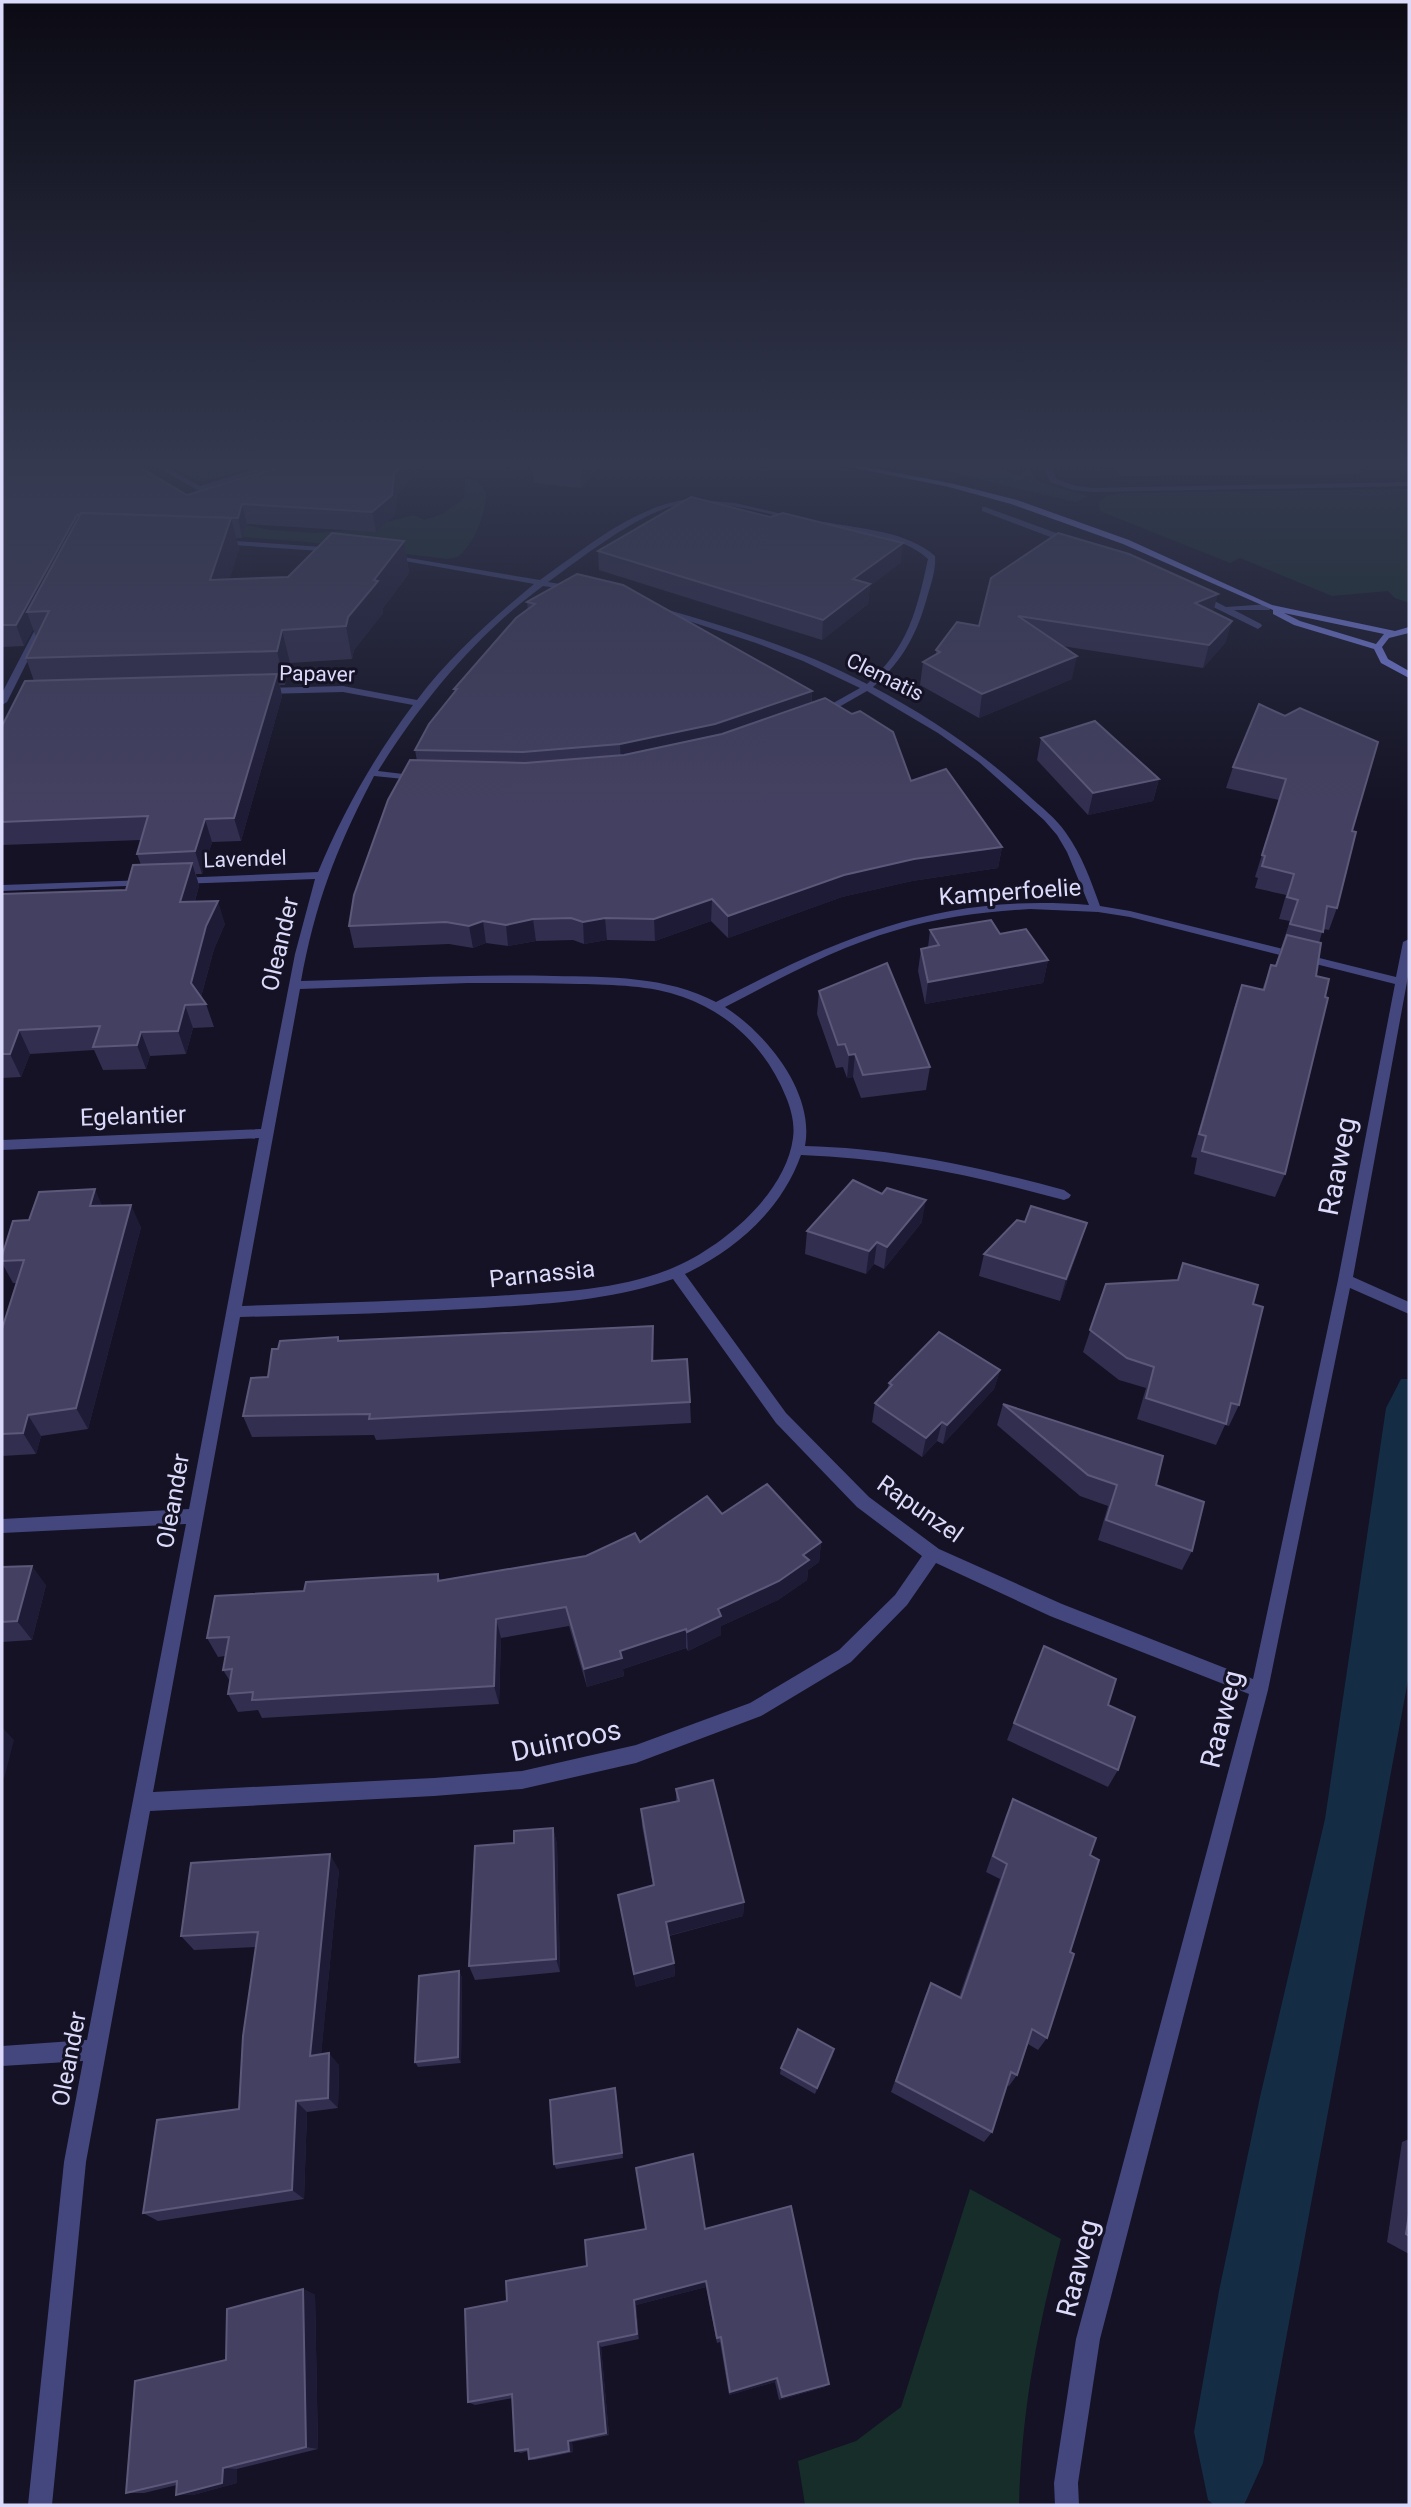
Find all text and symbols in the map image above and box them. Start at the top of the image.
street label: Clematis [843,648,927,706]
street label: Papaver [279,661,355,687]
street label: Lavendel [203,846,287,872]
street label: Kamperfoelie [938,873,1082,911]
street label: Oleander [256,894,304,994]
street label: Egelantier [79,1100,187,1132]
street label: Raaweg [1312,1114,1363,1218]
street label: Parnassia [488,1255,596,1293]
street label: Oleander [151,1451,195,1551]
street label: Rapunzel [872,1469,968,1549]
street label: Raaweg [1193,1667,1250,1771]
street label: Duinroos [508,1713,624,1768]
street label: Oleander [46,2009,92,2109]
street label: Raaweg [1049,2216,1106,2320]

